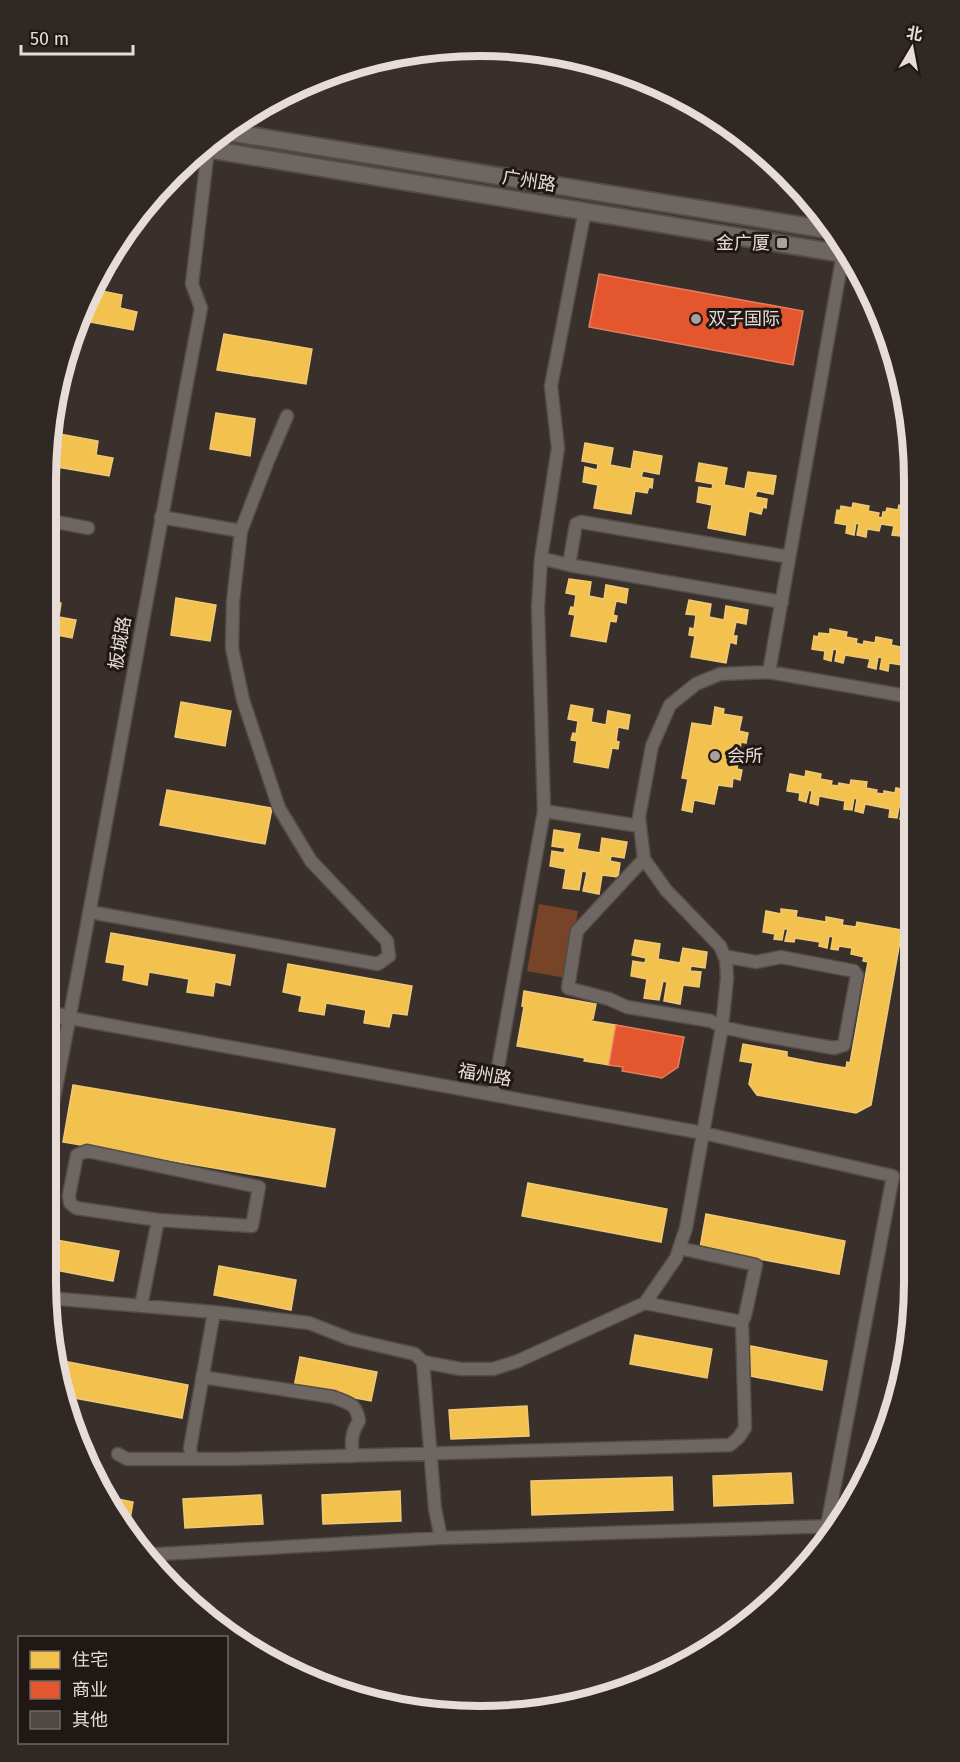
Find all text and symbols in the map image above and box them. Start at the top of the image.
scale bar [21,18,134,56]
north arrow [882,18,942,78]
text: 北 [905,23,924,44]
text: 50 m [30,28,69,50]
street label: 广州路 [501,166,557,196]
place label: 金广厦 [716,232,770,254]
marker: 金广厦 [775,236,789,250]
place label: 双子国际 [708,308,780,330]
marker: 双子国际 [689,312,703,326]
street label: 板城路 [104,615,136,671]
place label: 会所 [727,745,763,767]
marker: 会所 [708,749,722,763]
street label: 福州路 [457,1059,513,1091]
legend [18,1636,228,1744]
text: 住宅 [72,1649,108,1671]
text: 商业 [72,1679,108,1701]
text: 其他 [72,1709,108,1731]

